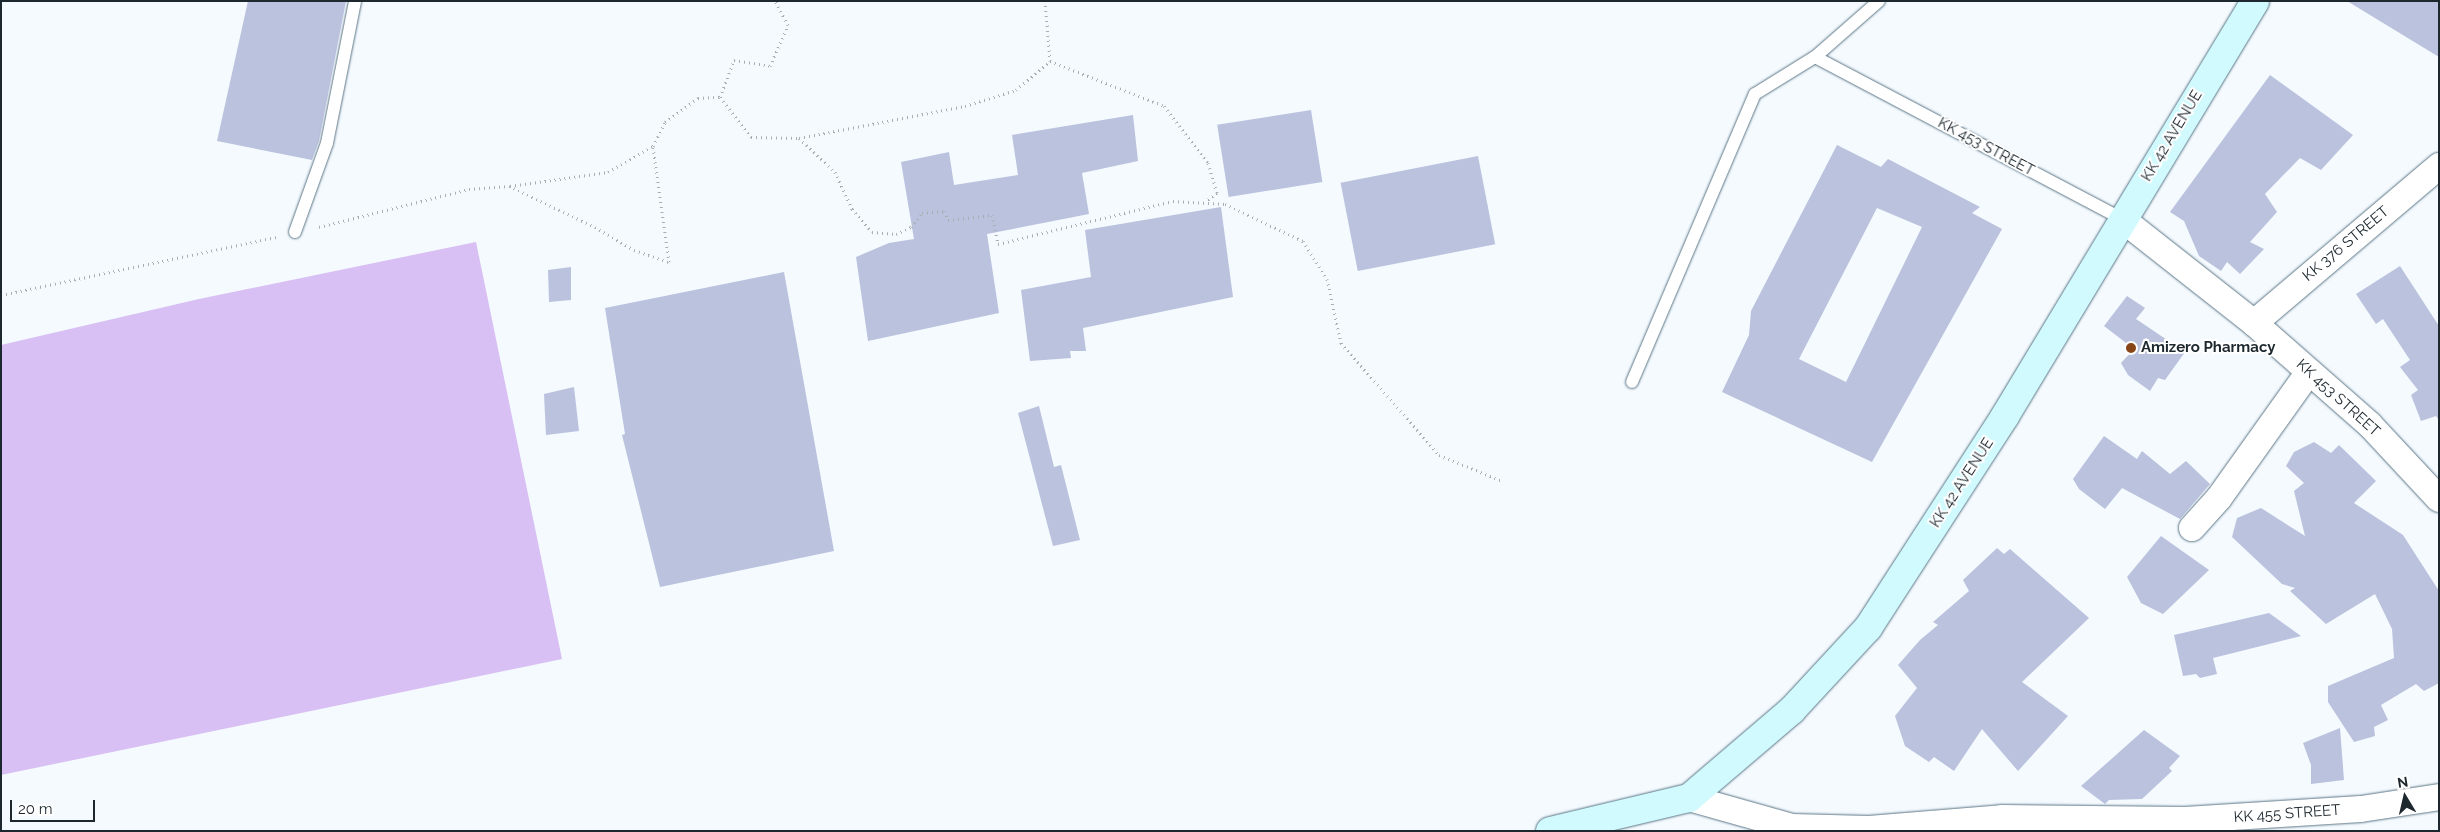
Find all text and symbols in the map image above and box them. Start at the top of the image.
street label: KK 42 AVENUE [2138,87,2206,185]
street label: KK 453 STREET [1935,114,2037,180]
street label: KK 376 STREET [2299,203,2393,285]
place label: Amizero Pharmacy [2141,339,2275,357]
marker: Amizero Pharmacy [2125,342,2137,354]
street label: KK 453 STREET [2292,356,2384,440]
street label: KK 42 AVENUE [1926,435,1998,531]
north arrow [2380,772,2430,822]
text: N [2396,773,2409,791]
scale bar [12,790,98,822]
text: 20 m [18,800,53,818]
street label: KK 455 STREET [2233,801,2341,827]

